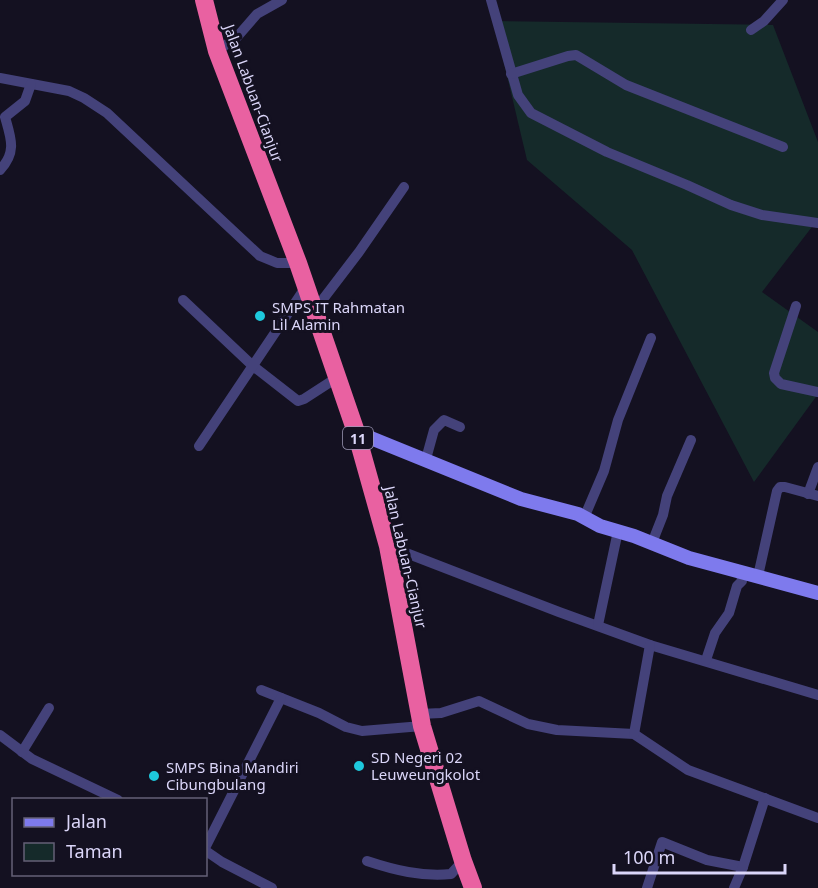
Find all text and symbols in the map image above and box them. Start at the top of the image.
street label: Jalan Labuan-Cianjur [219,19,288,165]
place label: SMPS IT Rahmatan Lil Alamin [272,297,405,334]
marker: SMPS IT Rahmatan Lil Alamin [253,309,267,323]
road number: 11 [343,427,373,449]
street label: Jalan Labuan-Cianjur [379,482,432,630]
place label: SD Negeri 02 Leuweungkolot [371,747,481,784]
place label: SMPS Bina Mandiri Cibungbulang [166,757,299,794]
marker: SD Negeri 02 Leuweungkolot [352,759,366,773]
marker: SMPS Bina Mandiri Cibungbulang [147,769,161,783]
legend [12,798,207,876]
text: Jalan [64,809,107,833]
scale bar [614,837,785,875]
text: Taman [66,839,123,863]
text: 100 m [623,845,675,869]

